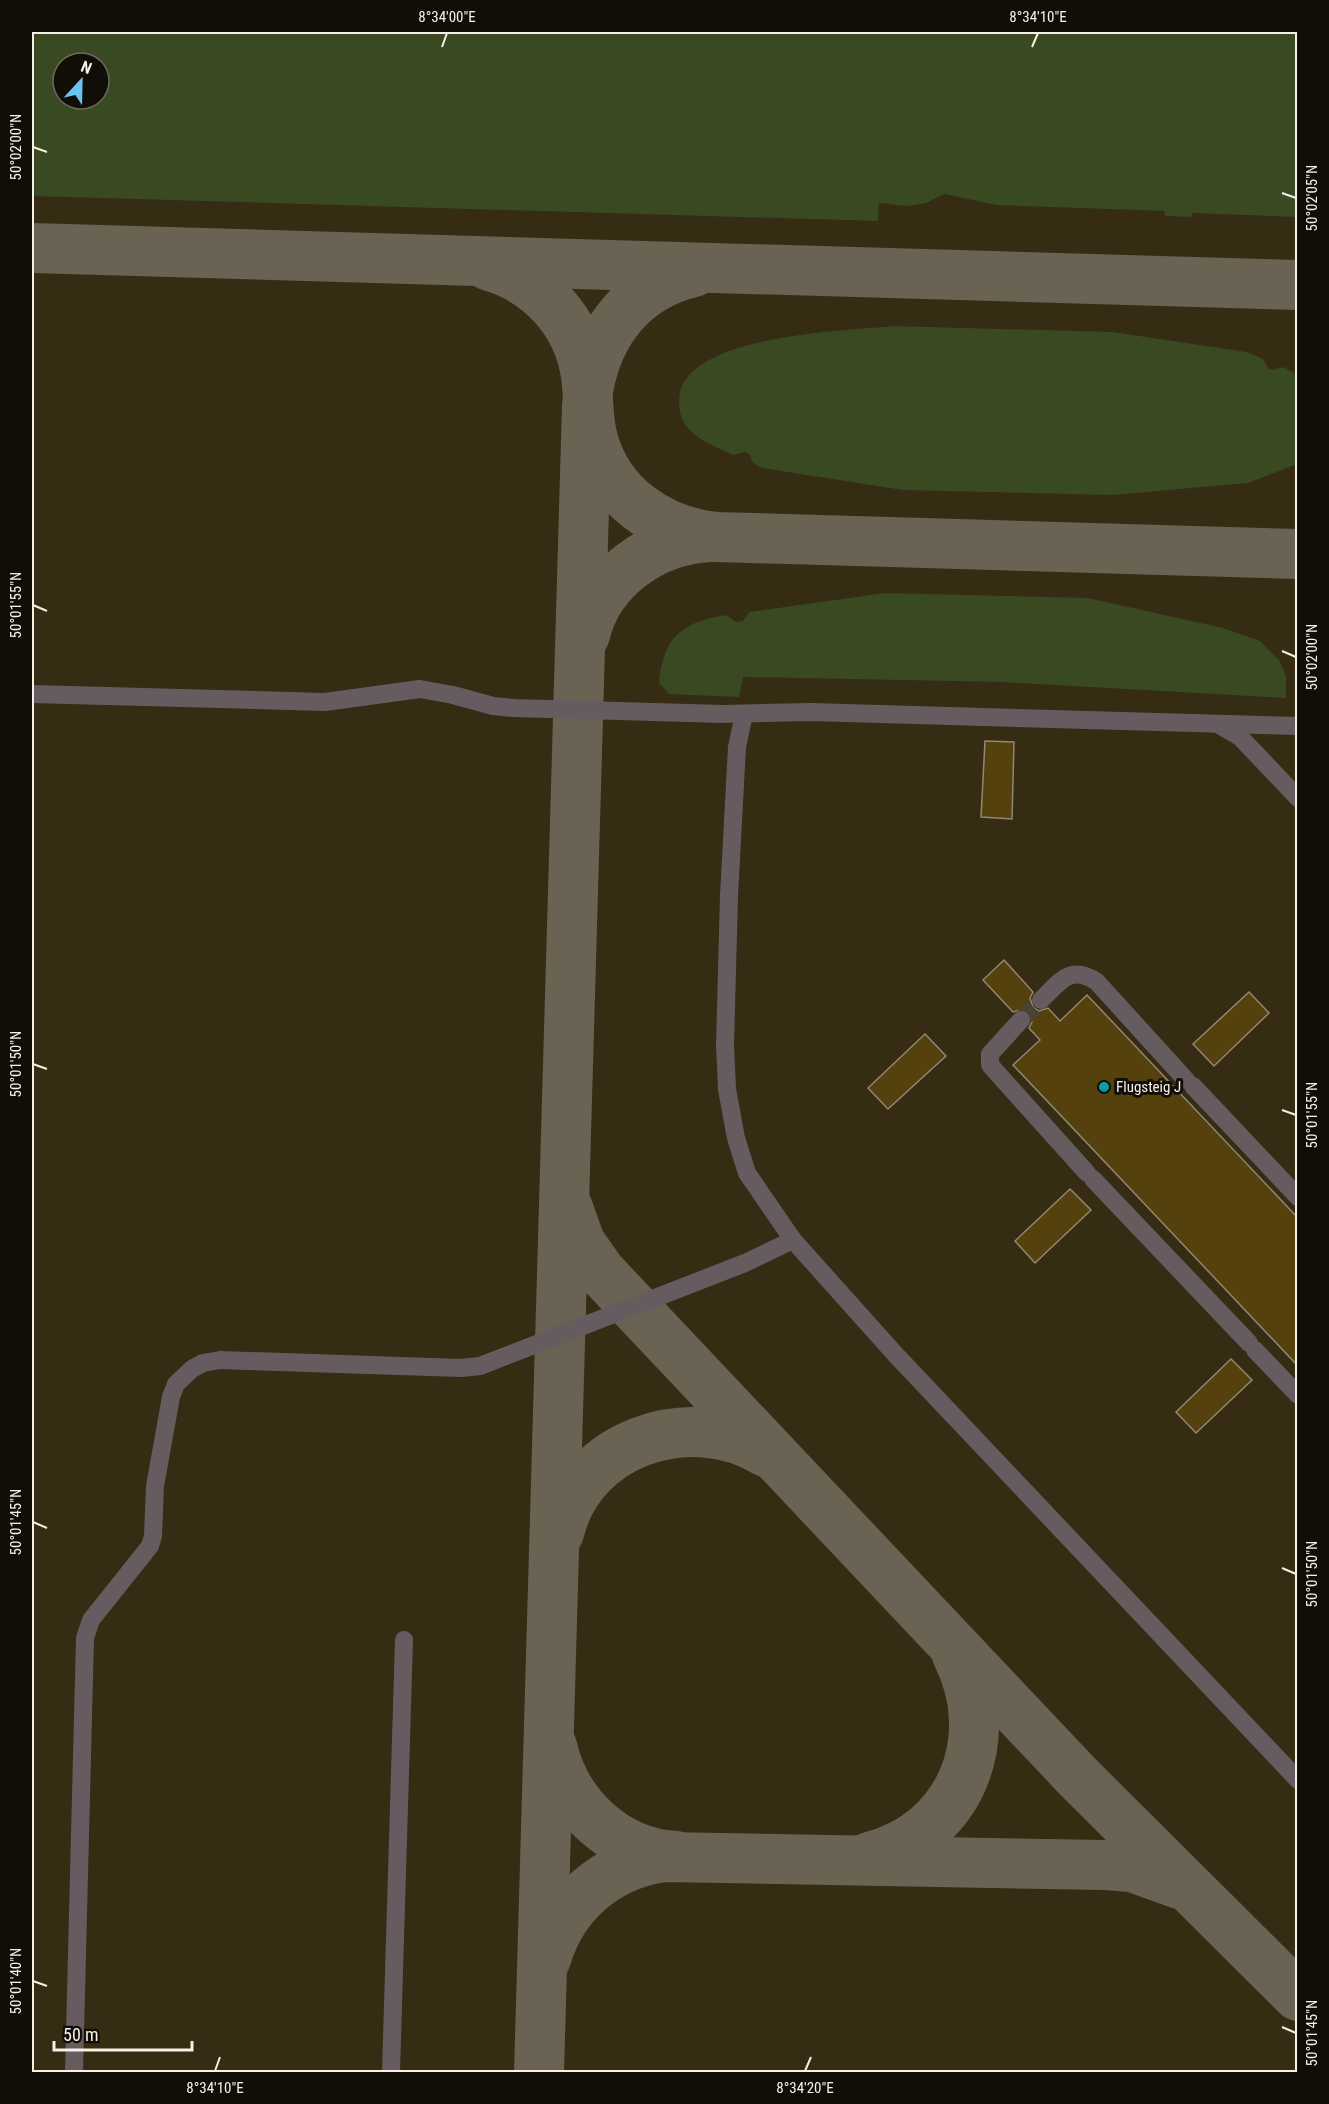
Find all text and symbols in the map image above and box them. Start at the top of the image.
text: 8°34'00"E [418,8,476,26]
text: 8°34'10"E [1009,8,1067,26]
north arrow [51,51,111,111]
text: N [78,57,95,78]
text: 50°02'00"N [7,114,25,180]
text: 50°02'05"N [1303,165,1321,231]
text: 50°01'55"N [7,572,25,638]
text: 50°02'00"N [1303,624,1321,690]
text: 50°01'50"N [7,1031,25,1097]
place label: Flugsteig J [1116,1078,1181,1096]
marker: Flugsteig J [1097,1080,1111,1094]
text: 50°01'55"N [1303,1082,1321,1148]
text: 50°01'45"N [7,1489,25,1555]
text: 50°01'50"N [1303,1541,1321,1607]
text: 50°01'40"N [7,1948,25,2014]
text: 50°01'45"N [1303,2000,1321,2066]
scale bar [54,2014,192,2052]
text: 50 m [63,2024,98,2045]
text: 8°34'10"E [186,2079,244,2097]
text: 8°34'20"E [776,2079,834,2097]

